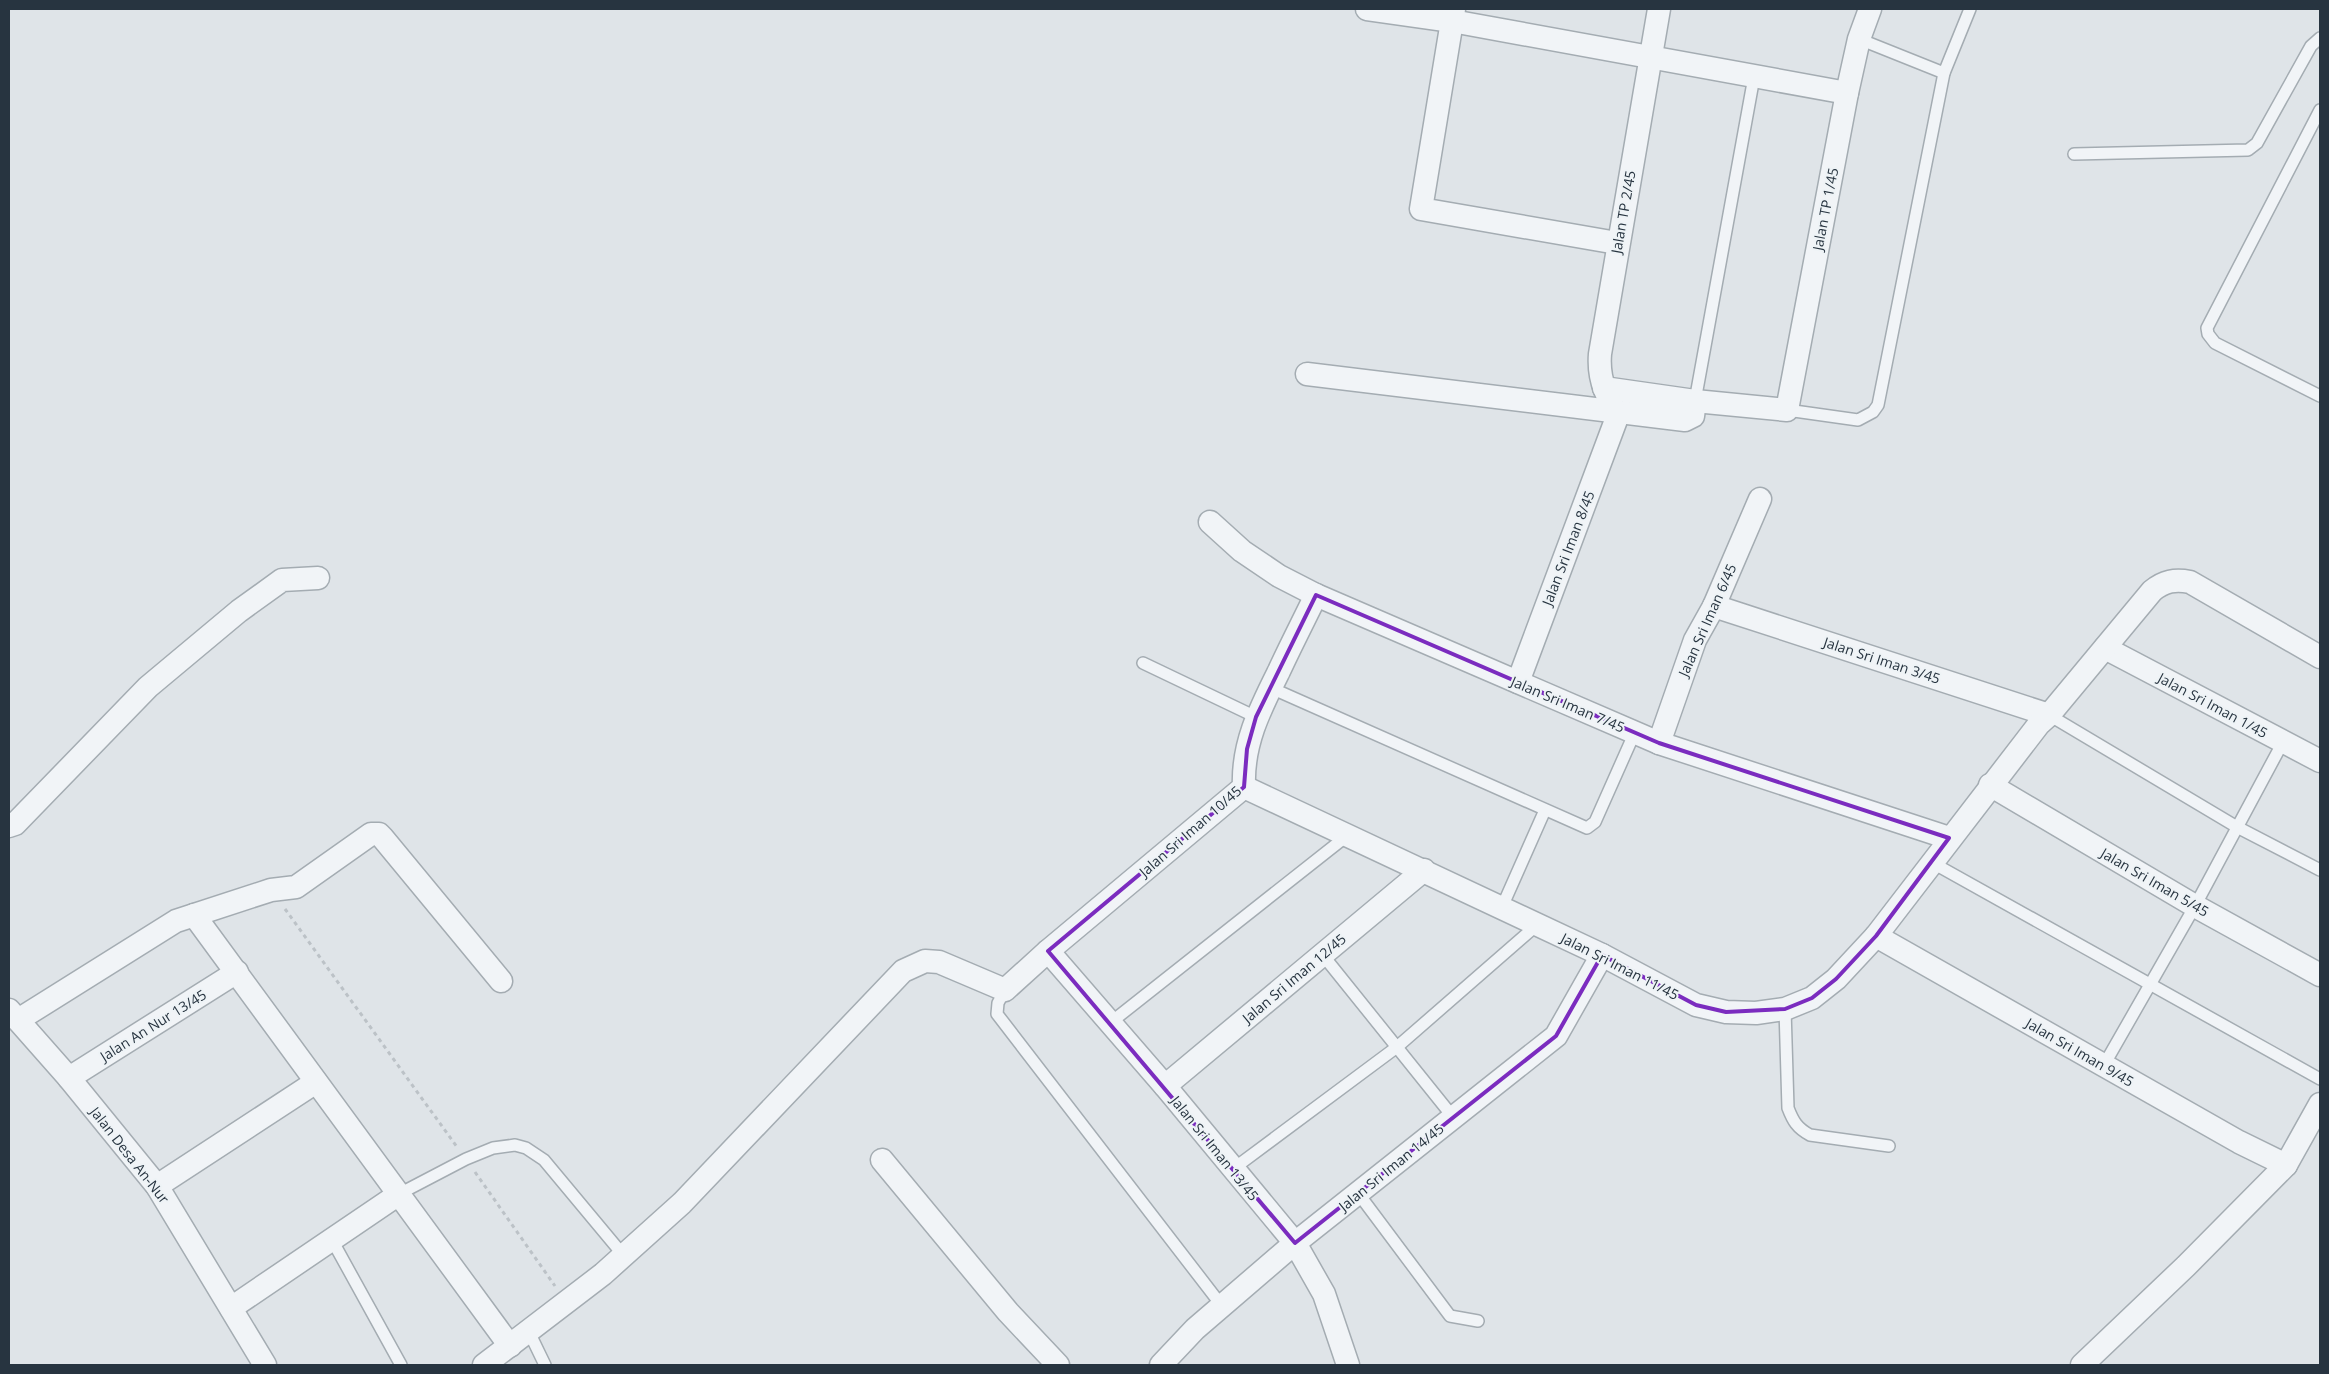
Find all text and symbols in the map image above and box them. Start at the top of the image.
street label: Jalan TP 1/45 [1807,166,1842,254]
street label: Jalan TP 2/45 [1606,169,1640,257]
street label: Jalan Sri Iman 8/45 [1537,488,1599,610]
street label: Jalan Sri Iman 6/45 [1673,561,1740,681]
street label: Jalan Sri Iman 3/45 [1819,632,1943,688]
street label: Jalan Sri Iman 1/45 [2153,667,2271,742]
street label: Jalan Sri Iman 7/45 [1506,671,1628,737]
street label: Jalan Sri Iman 10/45 [1133,781,1245,882]
street label: Jalan Sri Iman 5/45 [2096,842,2212,921]
street label: Jalan Sri Iman 11/45 [1556,927,1682,1004]
street label: Jalan Sri Iman 12/45 [1237,929,1350,1028]
street label: Jalan An Nur 13/45 [95,985,210,1066]
street label: Jalan Sri Iman 9/45 [2021,1012,2137,1091]
street label: Jalan Sri Iman 13/45 [1166,1090,1263,1204]
street label: Jalan Desa An-Nur [85,1101,174,1208]
street label: Jalan Sri Iman 14/45 [1333,1119,1447,1216]

